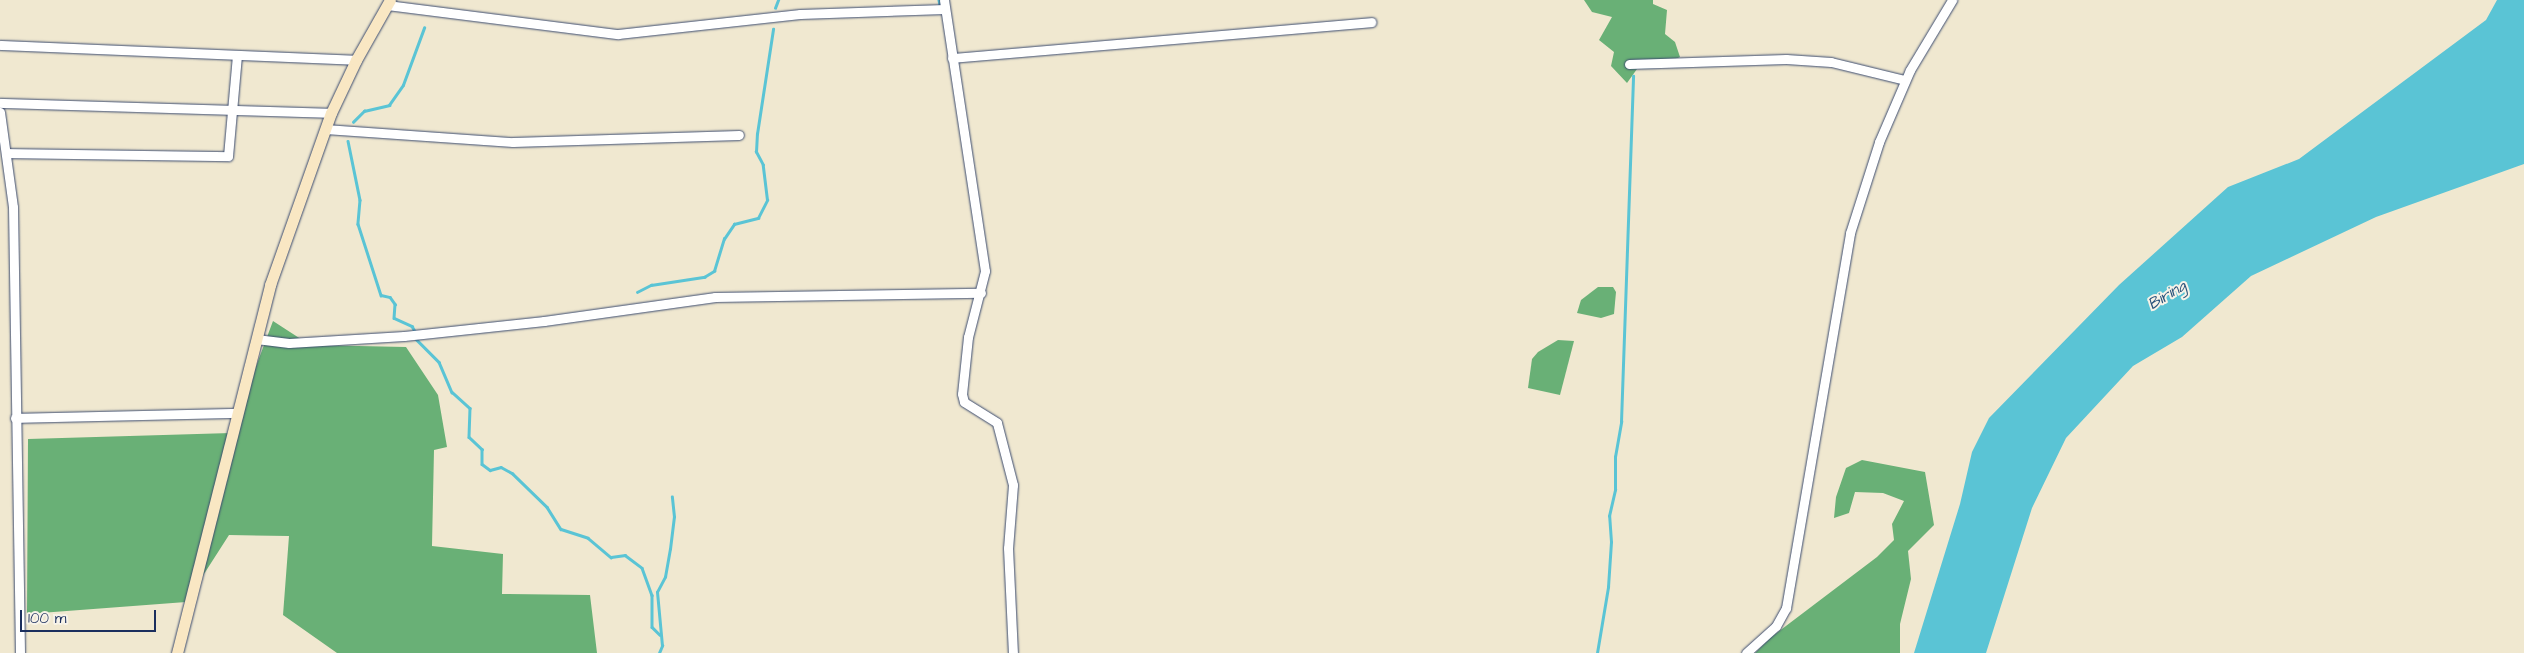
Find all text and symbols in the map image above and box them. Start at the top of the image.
water label: Biring [2144,276,2190,314]
scale bar [22,600,159,632]
text: 100 m [28,608,67,629]

